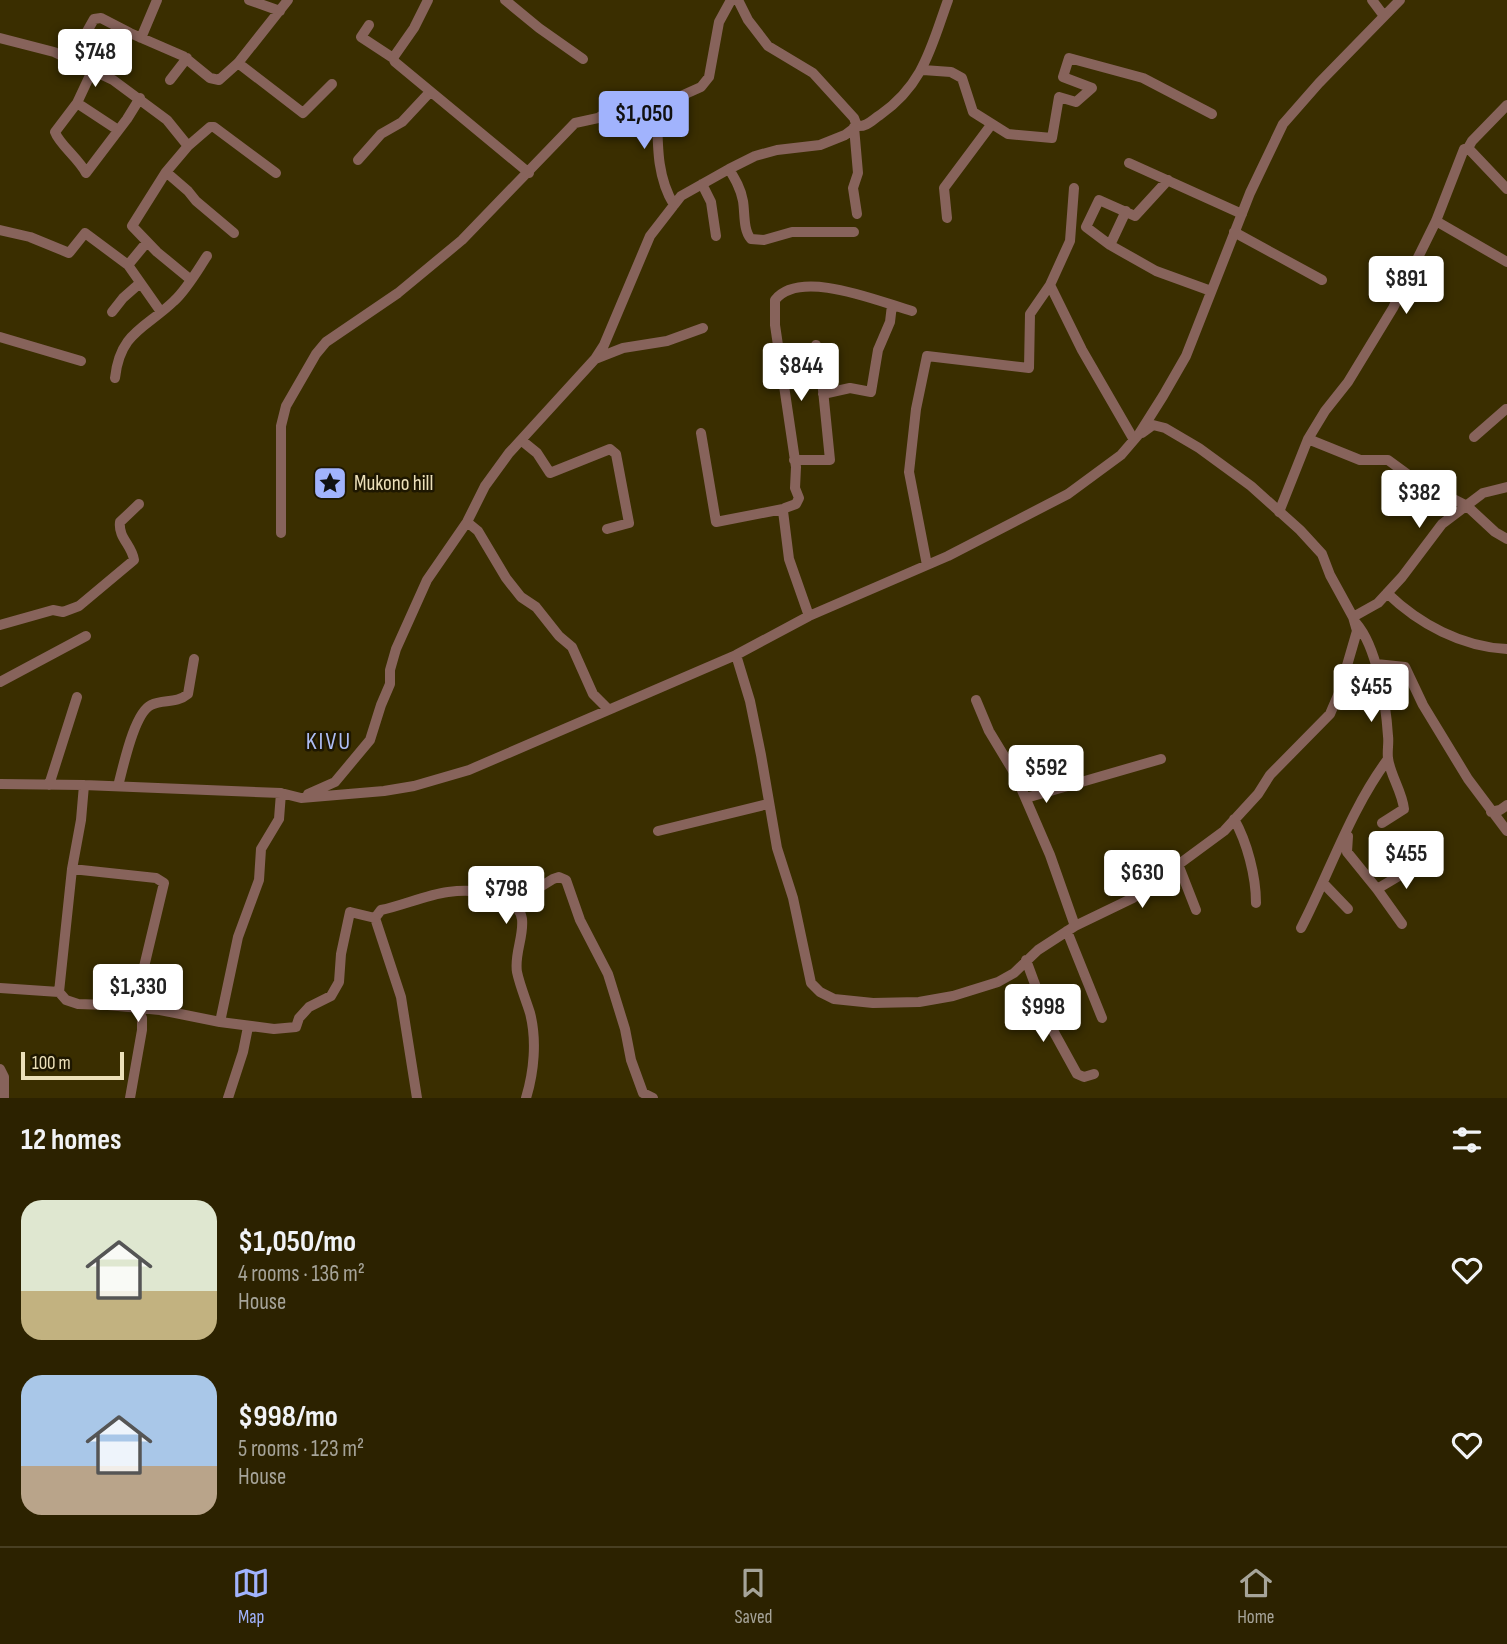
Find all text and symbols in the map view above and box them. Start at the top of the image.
pin: $748 [54,29,136,89]
text: $748 [74,38,116,66]
pin: $1,050 [587,92,701,151]
text: $1,050 [615,100,673,128]
pin: $891 [1365,256,1447,316]
text: $891 [1385,265,1427,293]
pin: $844 [760,344,842,403]
text: $844 [779,352,823,380]
place icon: Mukono hill [311,464,349,502]
pin: $382 [1378,470,1460,530]
place label: Mukono hill [354,471,433,496]
text: $382 [1397,479,1441,507]
pin: $455 [1330,664,1412,724]
text: $455 [1350,673,1392,701]
district label: KIVU [306,727,352,756]
pin: $592 [1005,746,1087,805]
text: $592 [1025,754,1067,782]
pin: $455 [1365,832,1447,891]
text: $455 [1385,840,1427,868]
pin: $630 [1101,850,1183,910]
text: $630 [1120,859,1164,887]
pin: $798 [465,866,547,926]
text: $798 [484,875,528,903]
pin: $1,330 [81,964,195,1024]
text: $1,330 [109,973,167,1001]
pin: $998 [1002,984,1084,1044]
text: $998 [1021,993,1065,1021]
scale bar [21,1049,124,1081]
text: 100 m [32,1052,71,1075]
icon: filters [1448,1121,1486,1159]
text: 12 homes [21,1122,122,1158]
text: $1,050/mo [238,1224,356,1260]
icon: home [77,1228,161,1312]
icon: heart [1448,1251,1486,1289]
text: 4 rooms · 136 m² [238,1260,365,1288]
text: House [238,1288,286,1316]
text: $998/mo [238,1399,338,1435]
icon: home [77,1403,161,1487]
icon: heart [1448,1426,1486,1464]
text: 5 rooms · 123 m² [238,1435,364,1463]
text: House [238,1463,286,1491]
tab: Map [232,1564,270,1629]
tab: Saved [734,1564,773,1629]
tab: Home [1237,1564,1275,1629]

